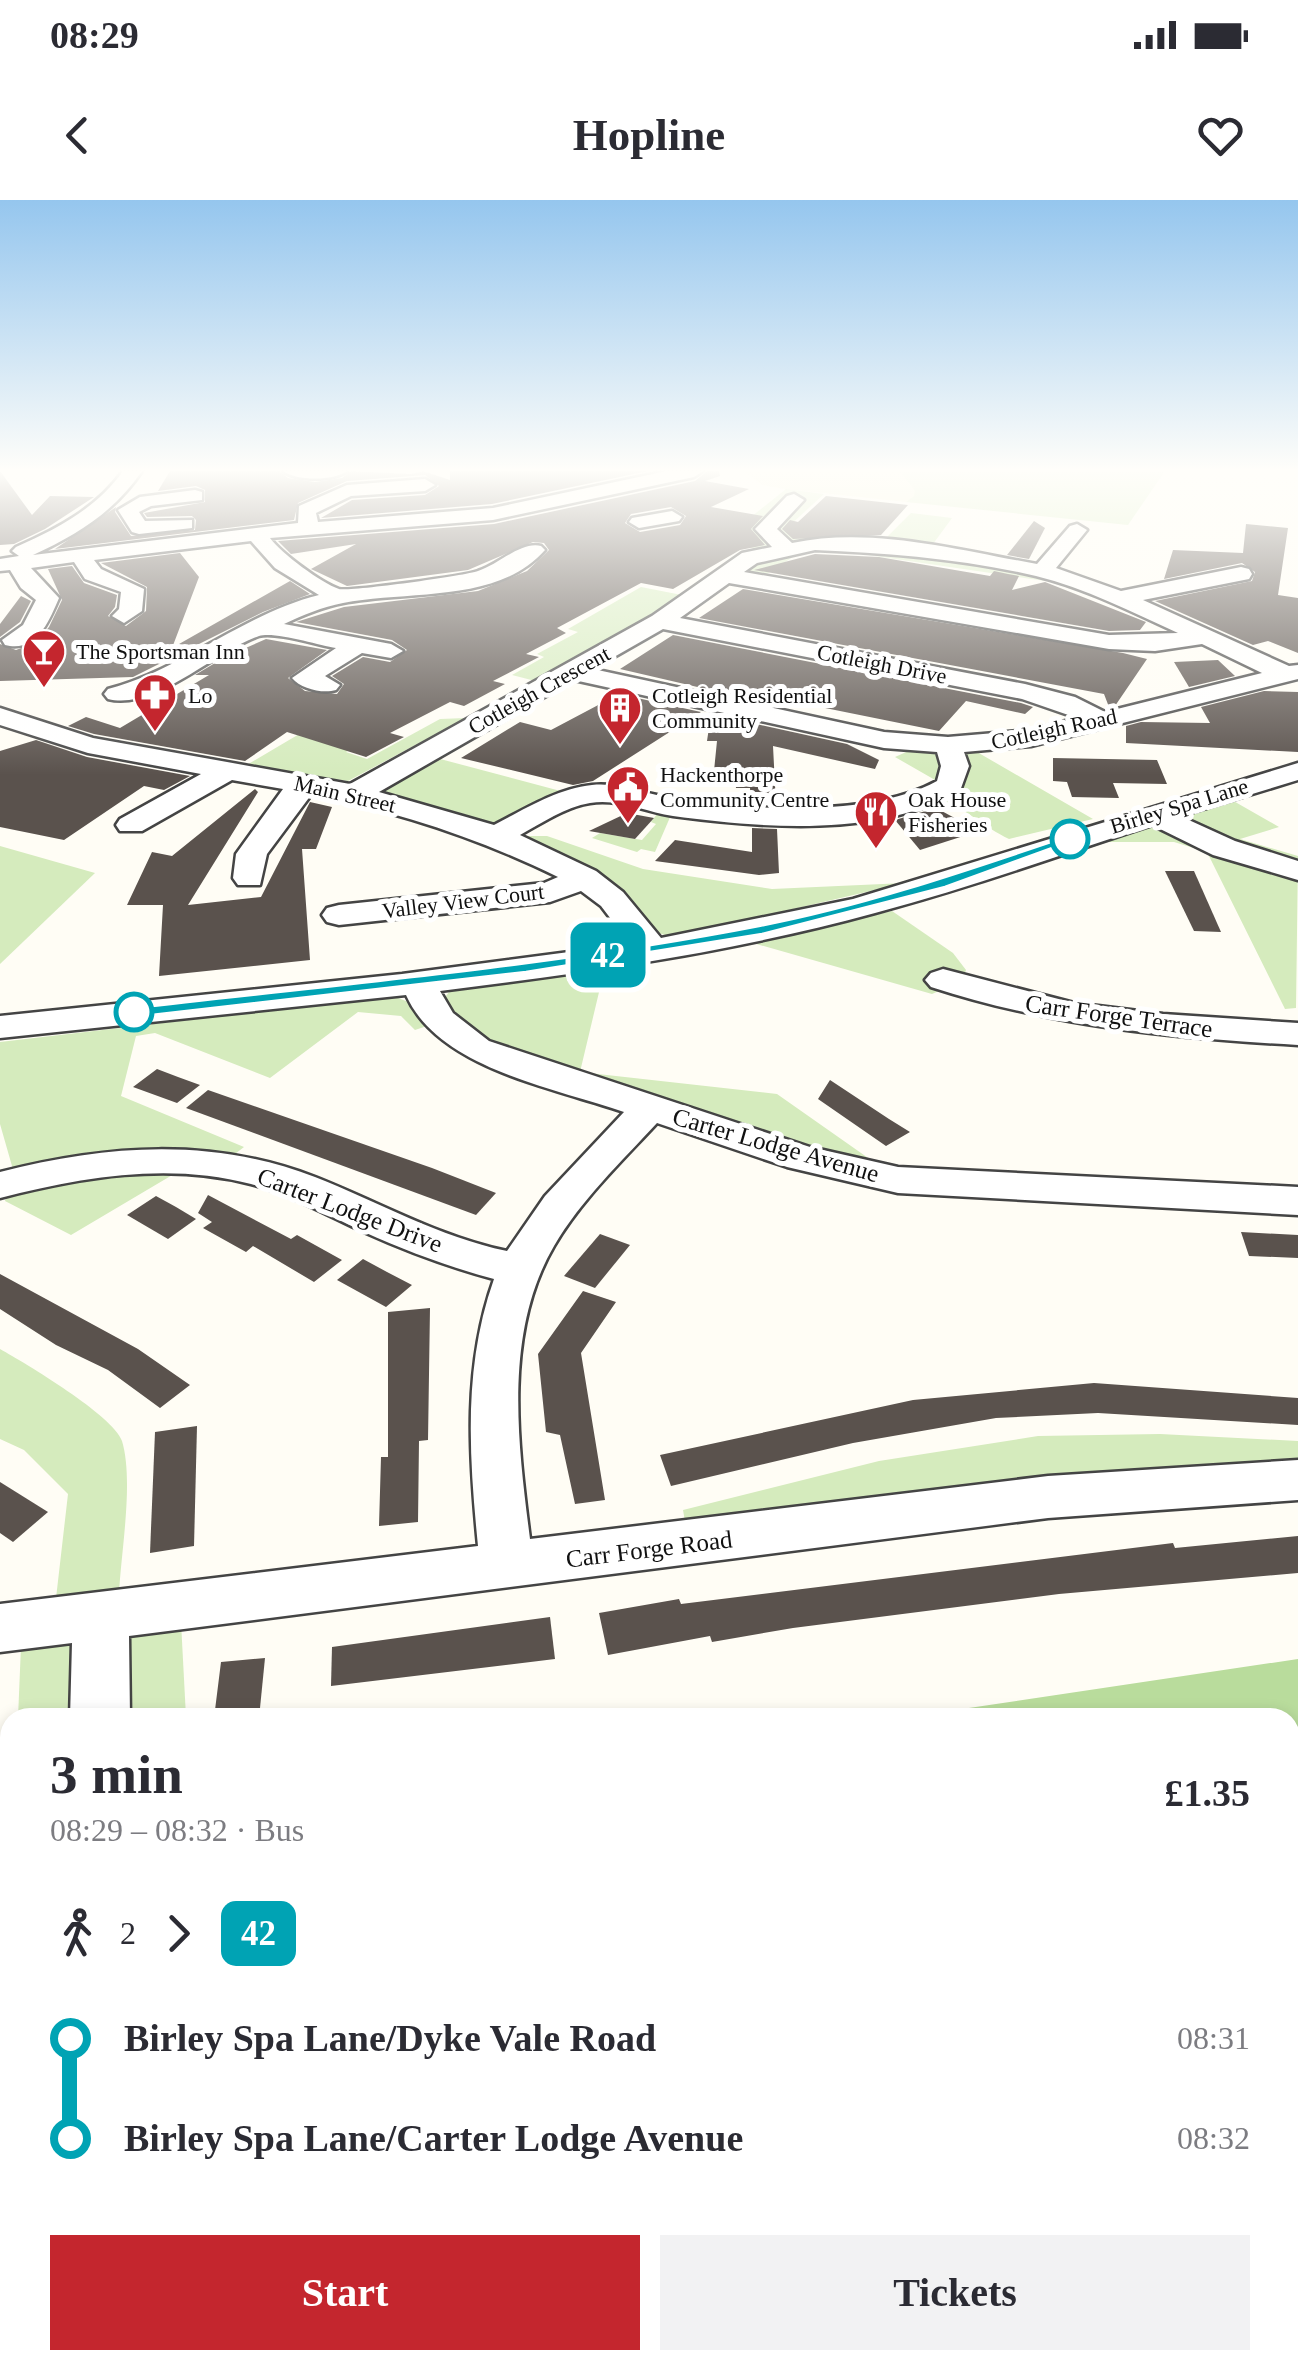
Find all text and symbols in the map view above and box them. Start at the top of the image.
text: 08:29 [50,14,139,56]
icon: back [50,108,105,163]
icon: heart [1193,108,1248,163]
text: Hopline [573,110,725,160]
bar icon: The Sportsman Inn [21,628,67,689]
place label: The Sportsman Inn [76,639,245,664]
street label: Cotleigh Drive [815,639,949,689]
street label: Cotleigh Crescent [464,641,614,739]
pharmacy icon: Lo [132,672,178,733]
place label: Lo [188,683,212,708]
place label: Cotleigh Residential Community [652,683,832,733]
building icon: Cotleigh Residential Community [597,685,643,746]
street label: Cotleigh Road [989,703,1119,755]
place label: Hackenthorpe Community Centre [660,762,829,812]
public building icon: Hackenthorpe Community Centre [605,764,651,825]
street label: Main Street [292,770,398,818]
street label: Birley Spa Lane [1107,773,1251,839]
place label: Oak House Fisheries [908,787,1006,837]
restaurant icon: Oak House Fisheries [853,789,899,850]
unlabelled marker [1051,820,1089,858]
street label: Valley View Court [380,879,546,923]
line badge: 42 [563,922,653,988]
text: 42 [591,936,626,975]
street label: Carr Forge Terrace [1024,989,1214,1043]
unlabelled marker [115,993,153,1031]
street label: Carter Lodge Avenue [670,1103,882,1187]
street label: Carter Lodge Drive [254,1162,446,1258]
street label: Carr Forge Road [564,1525,734,1573]
text: 3 min [50,1744,183,1805]
text: £1.35 [1165,1772,1250,1814]
text: 08:29 – 08:32 · Bus [50,1812,304,1848]
icon: walk [50,1906,105,1961]
icon: forward [151,1906,206,1961]
text: 42 [241,1914,276,1953]
text: 2 [120,1915,136,1951]
text: Birley Spa Lane/Dyke Vale Road [124,2017,656,2059]
text: 08:31 [1177,2020,1250,2056]
text: Birley Spa Lane/Carter Lodge Avenue [124,2117,743,2159]
text: 08:32 [1177,2120,1250,2156]
button: Start [50,2235,640,2350]
button: Tickets [660,2235,1250,2350]

